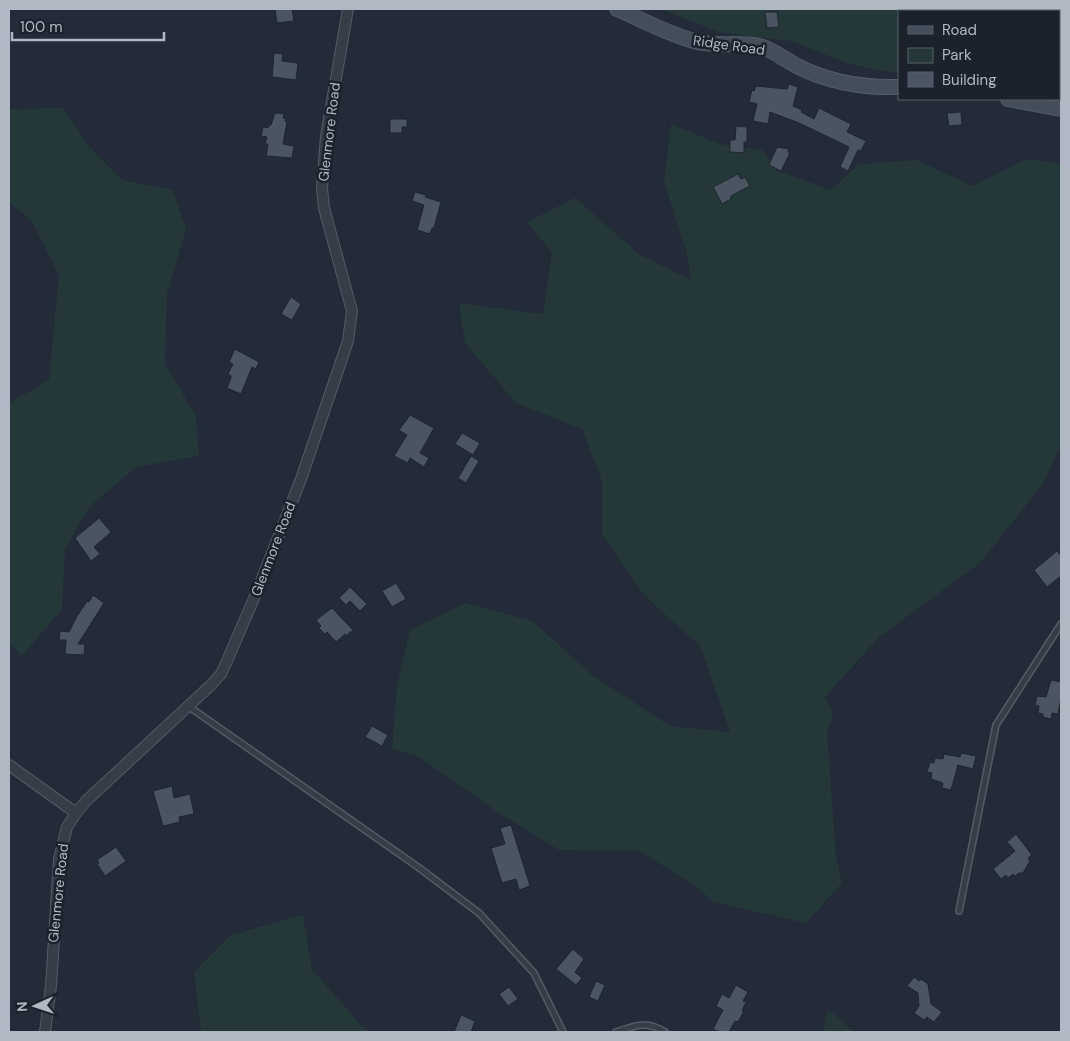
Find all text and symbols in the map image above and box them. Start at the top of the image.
scale bar [12,10,165,42]
legend [898,10,1060,100]
text: 100 m [20,17,63,37]
text: Road [942,20,977,40]
street label: Ridge Road [692,31,766,59]
text: Park [942,45,972,65]
text: Building [942,70,997,90]
street label: Glenmore Road [314,81,344,183]
street label: Glenmore Road [247,499,299,599]
street label: Glenmore Road [44,842,72,944]
north arrow [10,981,60,1031]
text: N [13,1001,31,1012]

